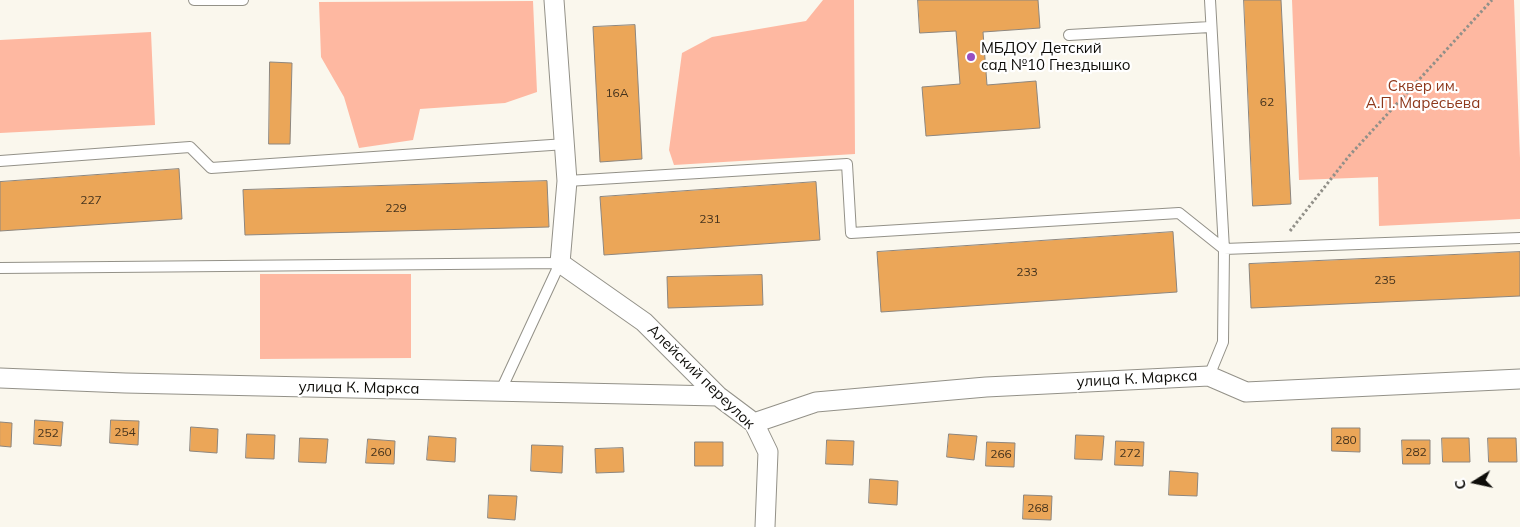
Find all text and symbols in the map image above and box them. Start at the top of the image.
place label: МБДОУ Детский сад №10 Гнездышко [981,39,1130,74]
marker: МБДОУ Детский сад №10 Гнездышко [965,51,977,63]
park label: Сквер им. А.П. Маресьева [1366,77,1480,112]
house number: 16А [605,86,629,100]
house number: 62 [1260,95,1274,109]
house number: 227 [80,193,102,207]
house number: 229 [385,201,407,215]
house number: 231 [699,212,721,226]
house number: 233 [1016,265,1038,279]
house number: 235 [1374,273,1396,287]
street label: Алейский переулок [644,321,758,433]
street label: улица К. Маркса [1076,367,1198,391]
street label: улица К. Маркса [298,378,420,398]
house number: 254 [114,425,136,439]
house number: 252 [37,426,59,440]
house number: 280 [1335,433,1357,447]
house number: 260 [370,445,392,459]
house number: 282 [1405,445,1427,459]
house number: 272 [1119,446,1141,460]
house number: 266 [990,447,1012,461]
north arrow [1450,457,1500,507]
text: С [1451,478,1470,491]
house number: 268 [1027,501,1049,515]

